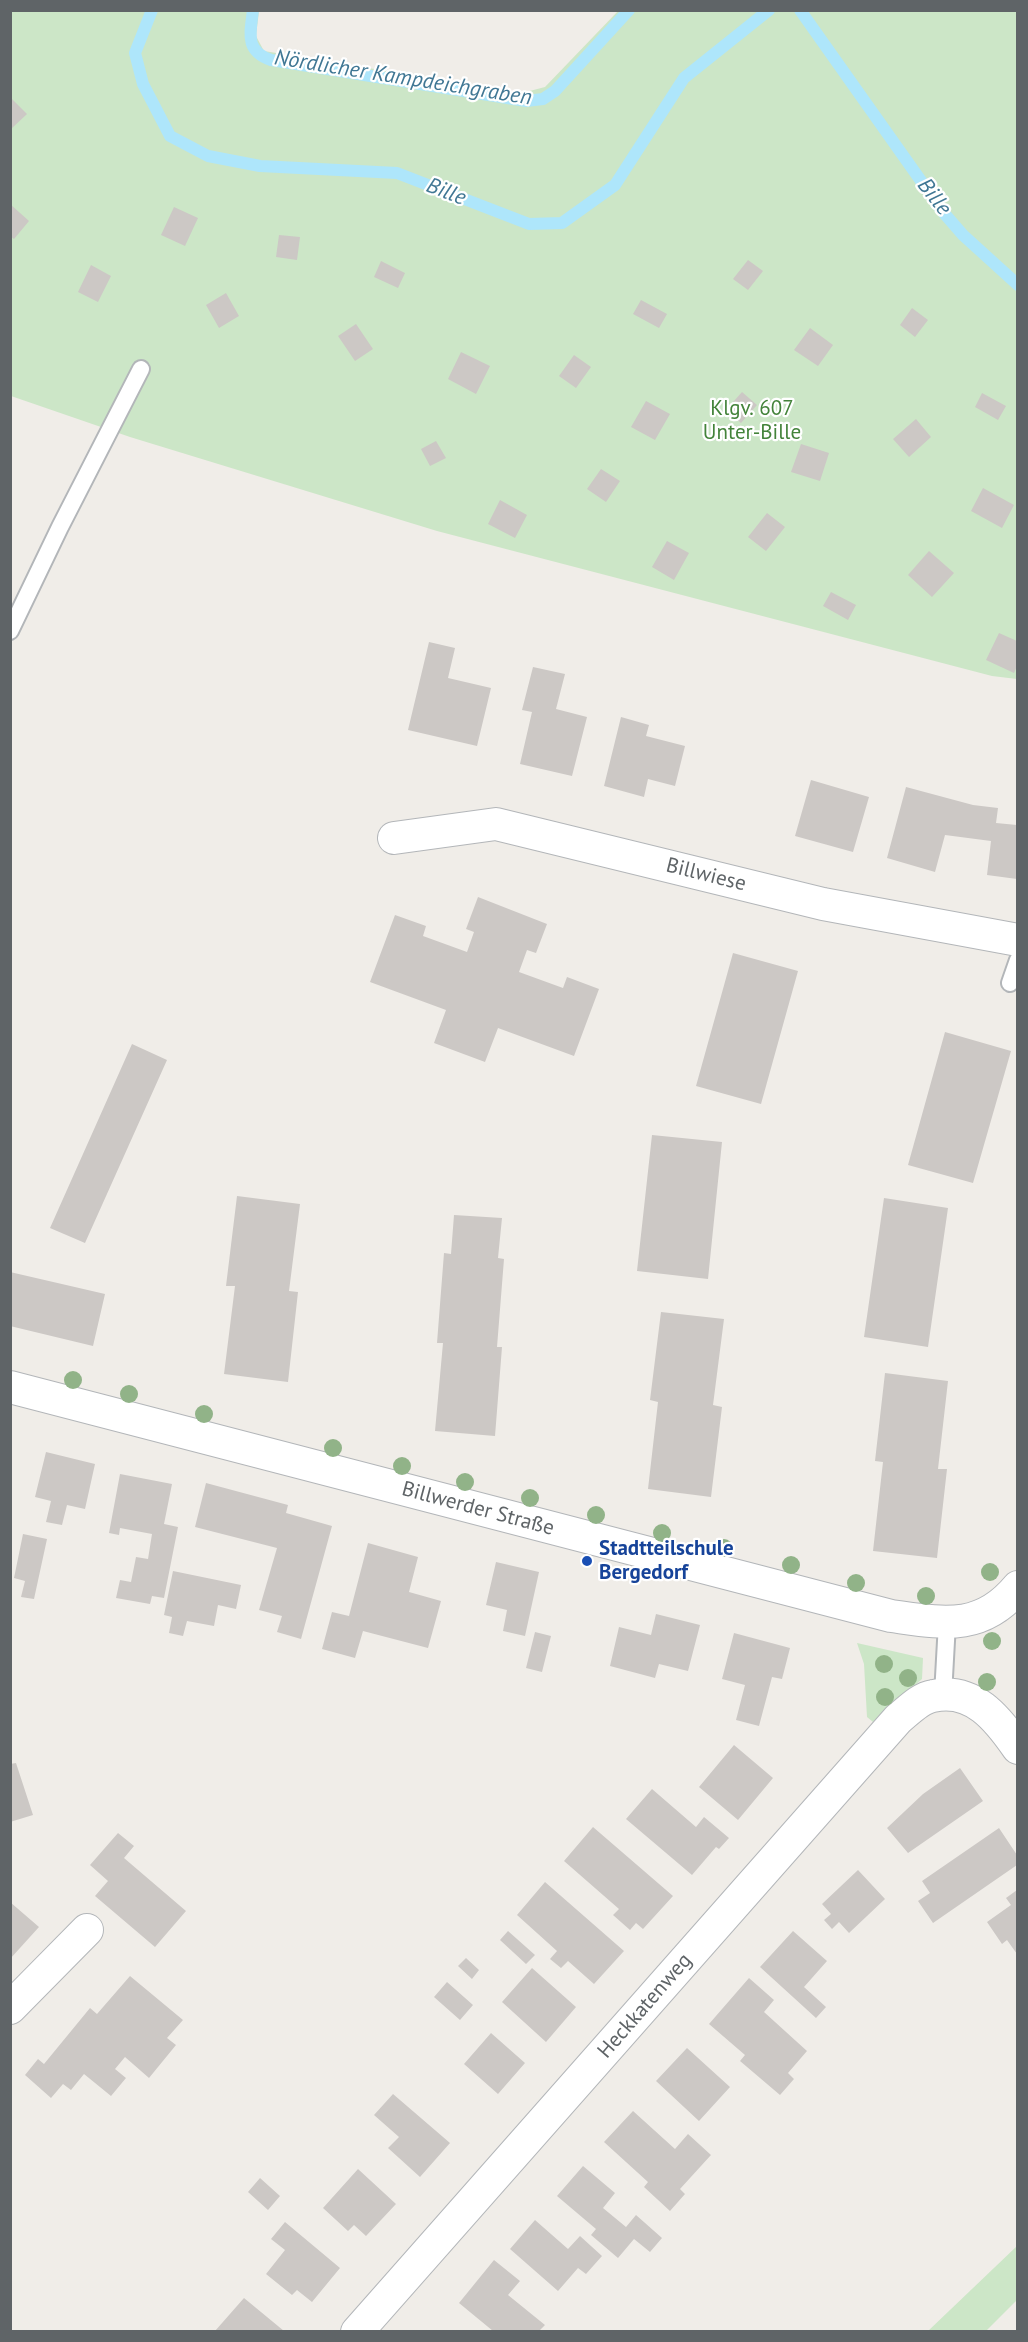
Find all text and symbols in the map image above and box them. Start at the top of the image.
water label: Nördlicher Kampdeichgraben [272,45,534,111]
water label: Bille [423,173,469,211]
water label: Bille [911,173,957,221]
park label: Klgv. 607 Unter-Bille [703,396,801,446]
street label: Billwiese [663,853,749,897]
street label: Billwerder Straße [399,1477,557,1541]
place label: Stadtteilschule Bergedorf [599,1536,734,1586]
marker: Stadtteilschule Bergedorf [580,1554,594,1568]
street label: Heckkatenweg [593,1948,697,2064]

